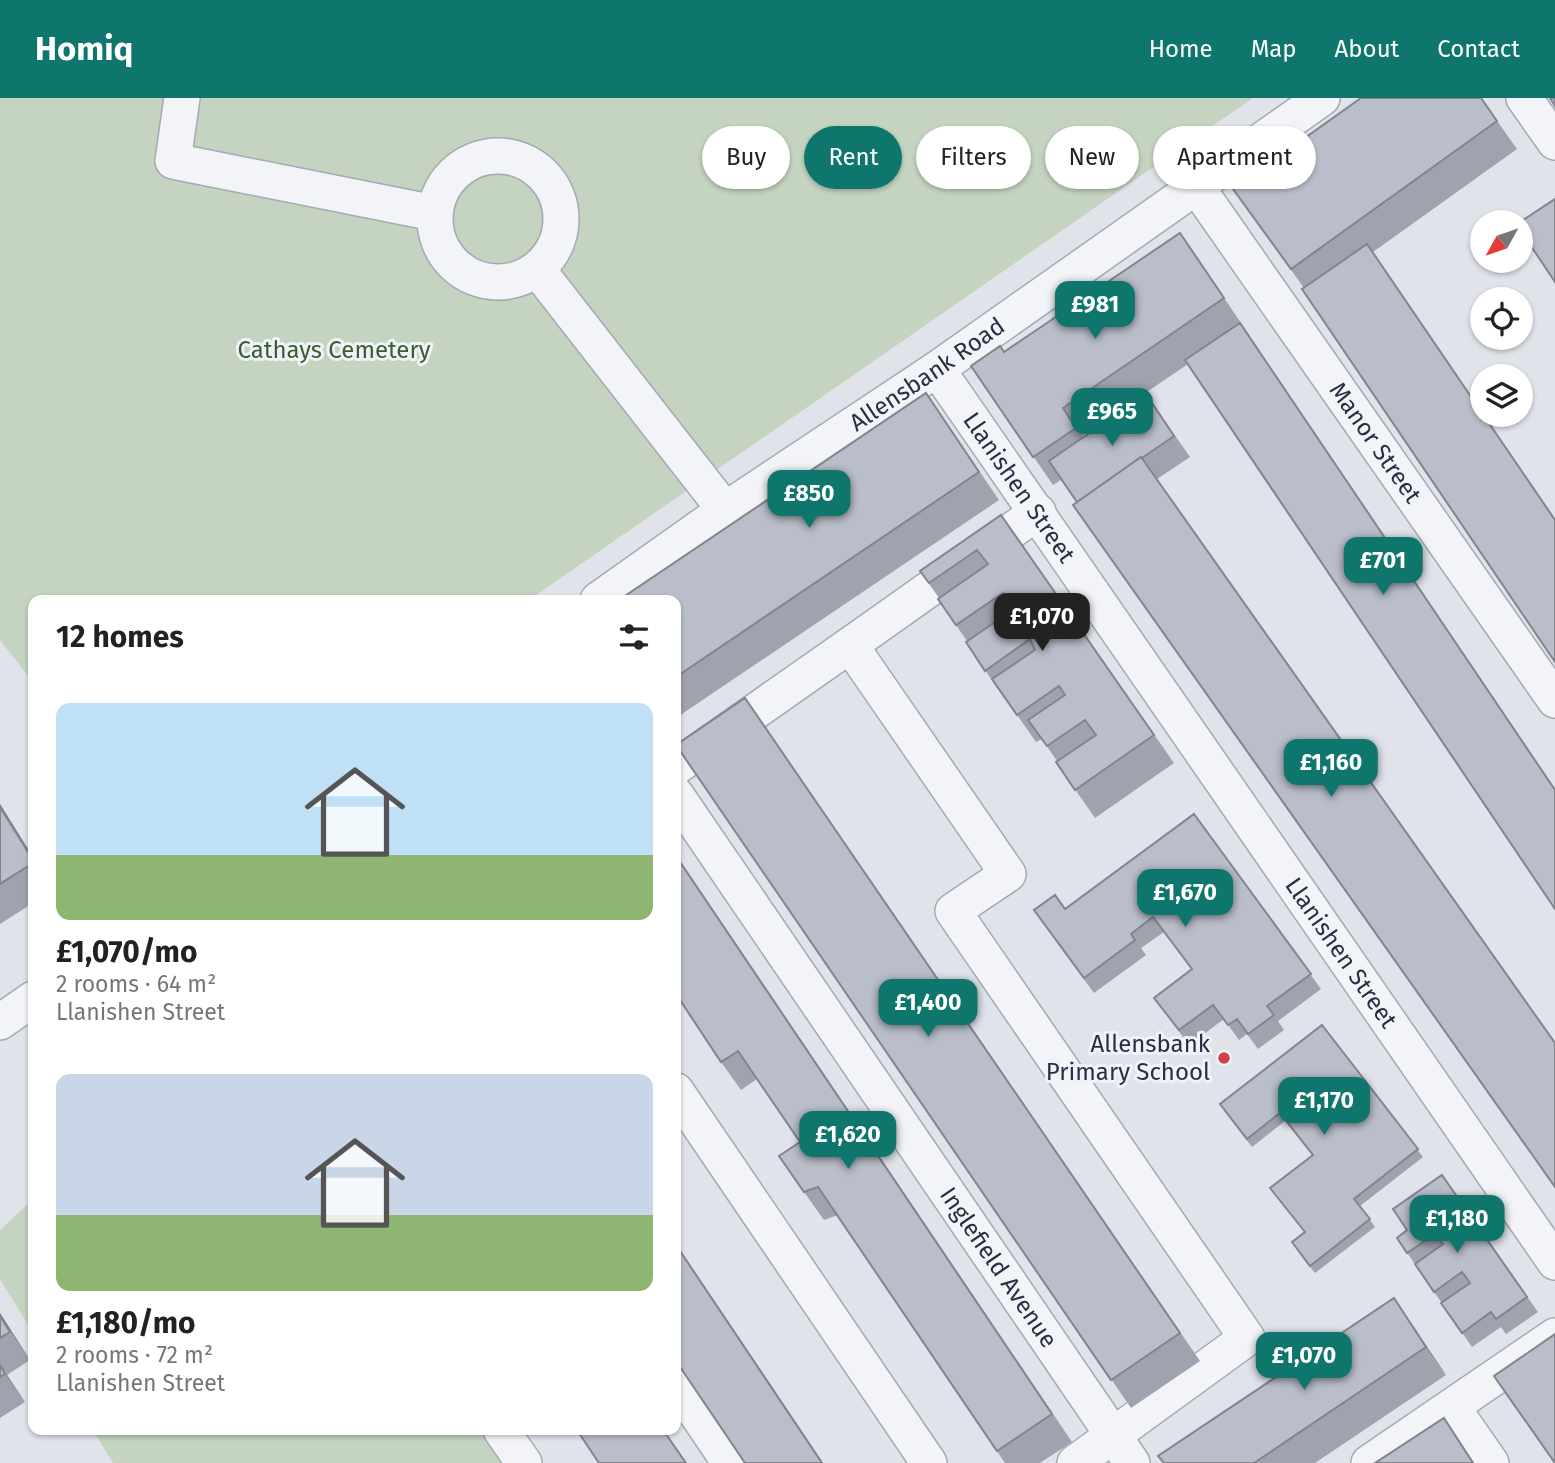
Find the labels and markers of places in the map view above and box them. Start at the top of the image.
pin: £981 [1054,282,1136,341]
pin: £965 [1071,388,1153,448]
pin: £850 [768,470,850,530]
pin: £701 [1342,538,1424,597]
pin: £1,070 [985,594,1099,653]
pin: £1,160 [1274,740,1388,799]
pin: £1,670 [1128,870,1242,929]
pin: £1,400 [871,979,985,1039]
place label: Allensbank Primary School [1046,1030,1211,1086]
marker: Allensbank Primary School [1216,1050,1232,1066]
pin: £1,170 [1267,1077,1381,1137]
pin: £1,620 [791,1112,905,1171]
pin: £1,180 [1400,1196,1514,1255]
pin: £1,070 [1247,1332,1361,1392]

